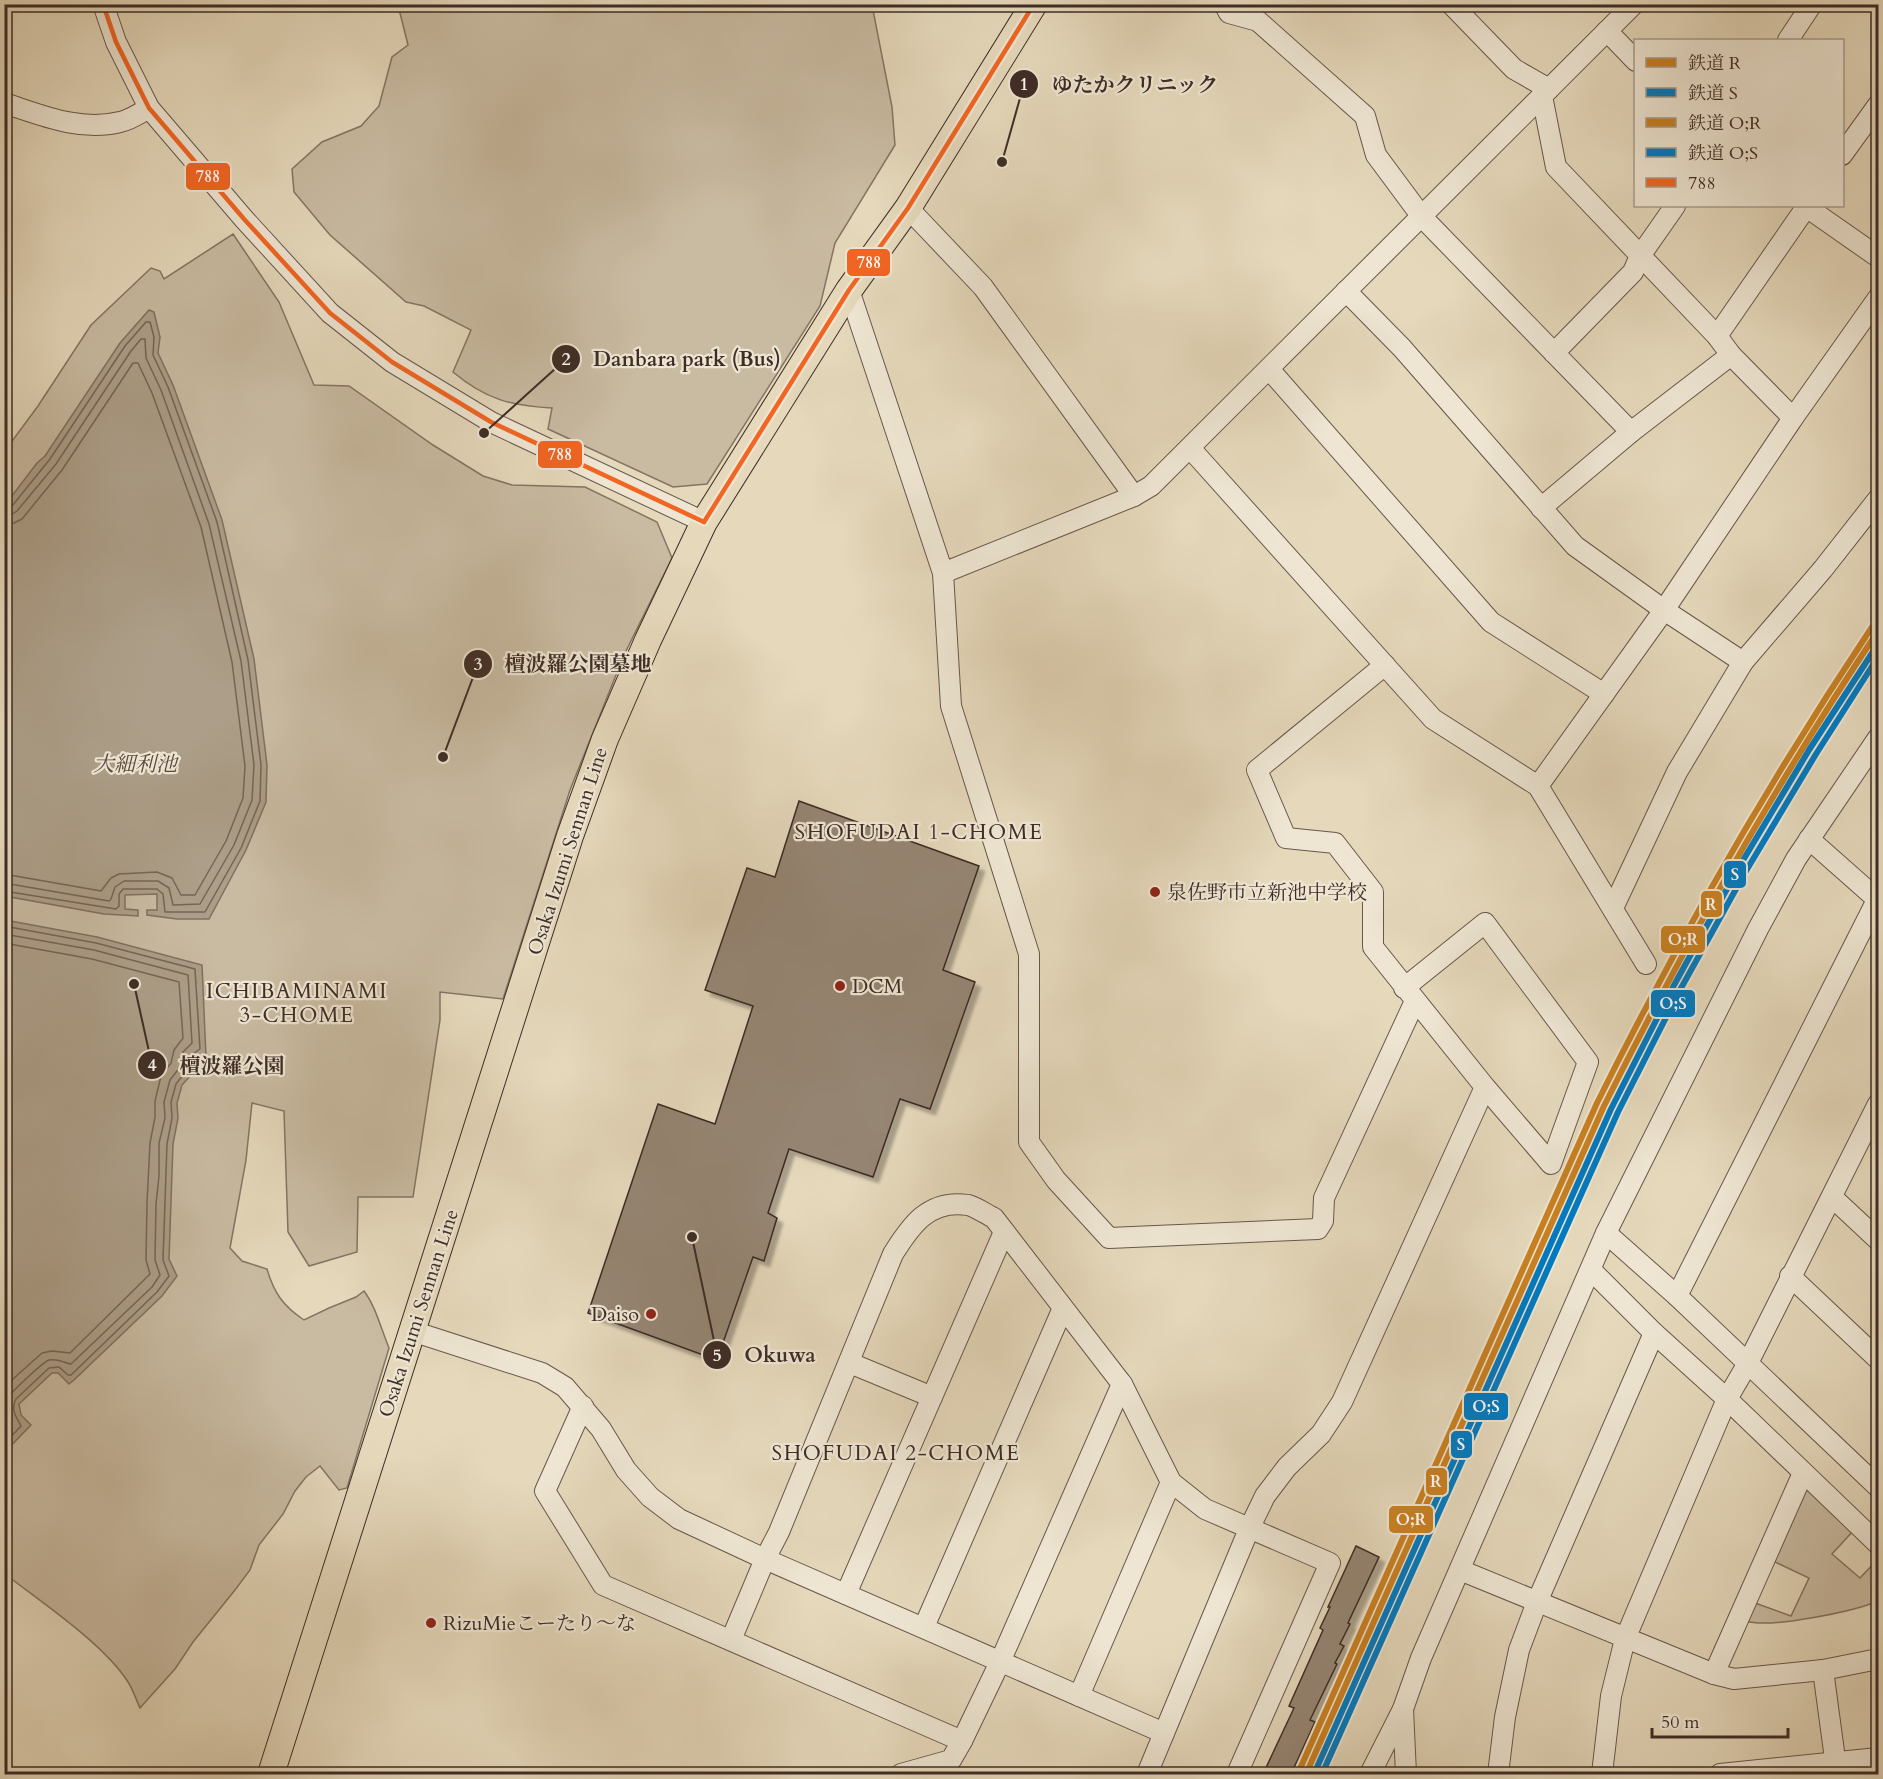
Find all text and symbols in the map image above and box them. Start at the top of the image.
legend [1634,39,1844,207]
text: 鉄道 R [1688,51,1742,76]
callout: ゆたかクリニック [1009,65,1231,104]
text: ゆたかクリニック [1052,71,1218,100]
text: 1 [1019,72,1029,97]
text: 鉄道 S [1688,81,1738,106]
text: 鉄道 O;R [1688,111,1762,136]
text: 鉄道 O;S [1688,141,1758,166]
line badge: 788 [185,162,231,191]
text: 788 [196,166,220,188]
text: 788 [1688,171,1716,196]
line badge: 788 [846,248,891,277]
text: 788 [857,252,881,274]
callout: Danbara park (Bus) [551,339,793,378]
text: Danbara park (Bus) [593,345,781,374]
text: 2 [561,347,571,372]
line badge: 788 [537,440,583,469]
text: 788 [548,444,572,466]
callout: 檀波羅公園墓地 [463,645,664,684]
text: 檀波羅公園墓地 [505,650,652,679]
text: 3 [473,652,483,677]
street label: Osaka Izumi Sennan Line [521,744,614,959]
water label: 大細利池 [93,750,179,779]
district label: SHOFUDAI 1-CHOME [795,818,1043,847]
line badge: S [1723,860,1747,889]
text: S [1731,864,1739,886]
place label: 泉佐野市立新池中学校 [1167,879,1367,906]
marker: 泉佐野市立新池中学校 [1148,885,1162,899]
line badge: R [1700,890,1723,918]
text: R [1705,894,1717,916]
line badge: O;R [1660,925,1706,954]
text: O;R [1668,929,1699,951]
place label: DCM [852,973,903,1000]
district label: ICHIBAMINAMI 3-CHOME [206,977,388,1030]
marker: DCM [833,979,847,993]
line badge: O;S [1650,989,1696,1018]
text: O;S [1659,993,1687,1015]
callout: 檀波羅公園 [137,1046,296,1085]
text: 檀波羅公園 [180,1052,285,1081]
text: 4 [147,1053,157,1078]
street label: Osaka Izumi Sennan Line [372,1206,465,1421]
place label: Daiso [591,1301,639,1328]
marker: Daiso [644,1307,658,1321]
callout: Okuwa [702,1336,827,1375]
text: Okuwa [744,1341,816,1370]
text: 5 [712,1343,722,1368]
line badge: O;S [1463,1392,1509,1421]
text: O;S [1472,1396,1500,1418]
line badge: S [1450,1430,1473,1459]
text: S [1457,1434,1465,1456]
district label: SHOFUDAI 2-CHOME [772,1439,1020,1468]
line badge: R [1425,1467,1448,1496]
text: R [1430,1471,1442,1493]
line badge: O;R [1388,1505,1434,1534]
text: O;R [1396,1509,1427,1531]
place label: RizuMieこーたり～な [443,1610,636,1637]
marker: RizuMieこーたり～な [424,1616,438,1630]
scale bar [1652,1701,1788,1739]
text: 50 m [1661,1710,1700,1735]

